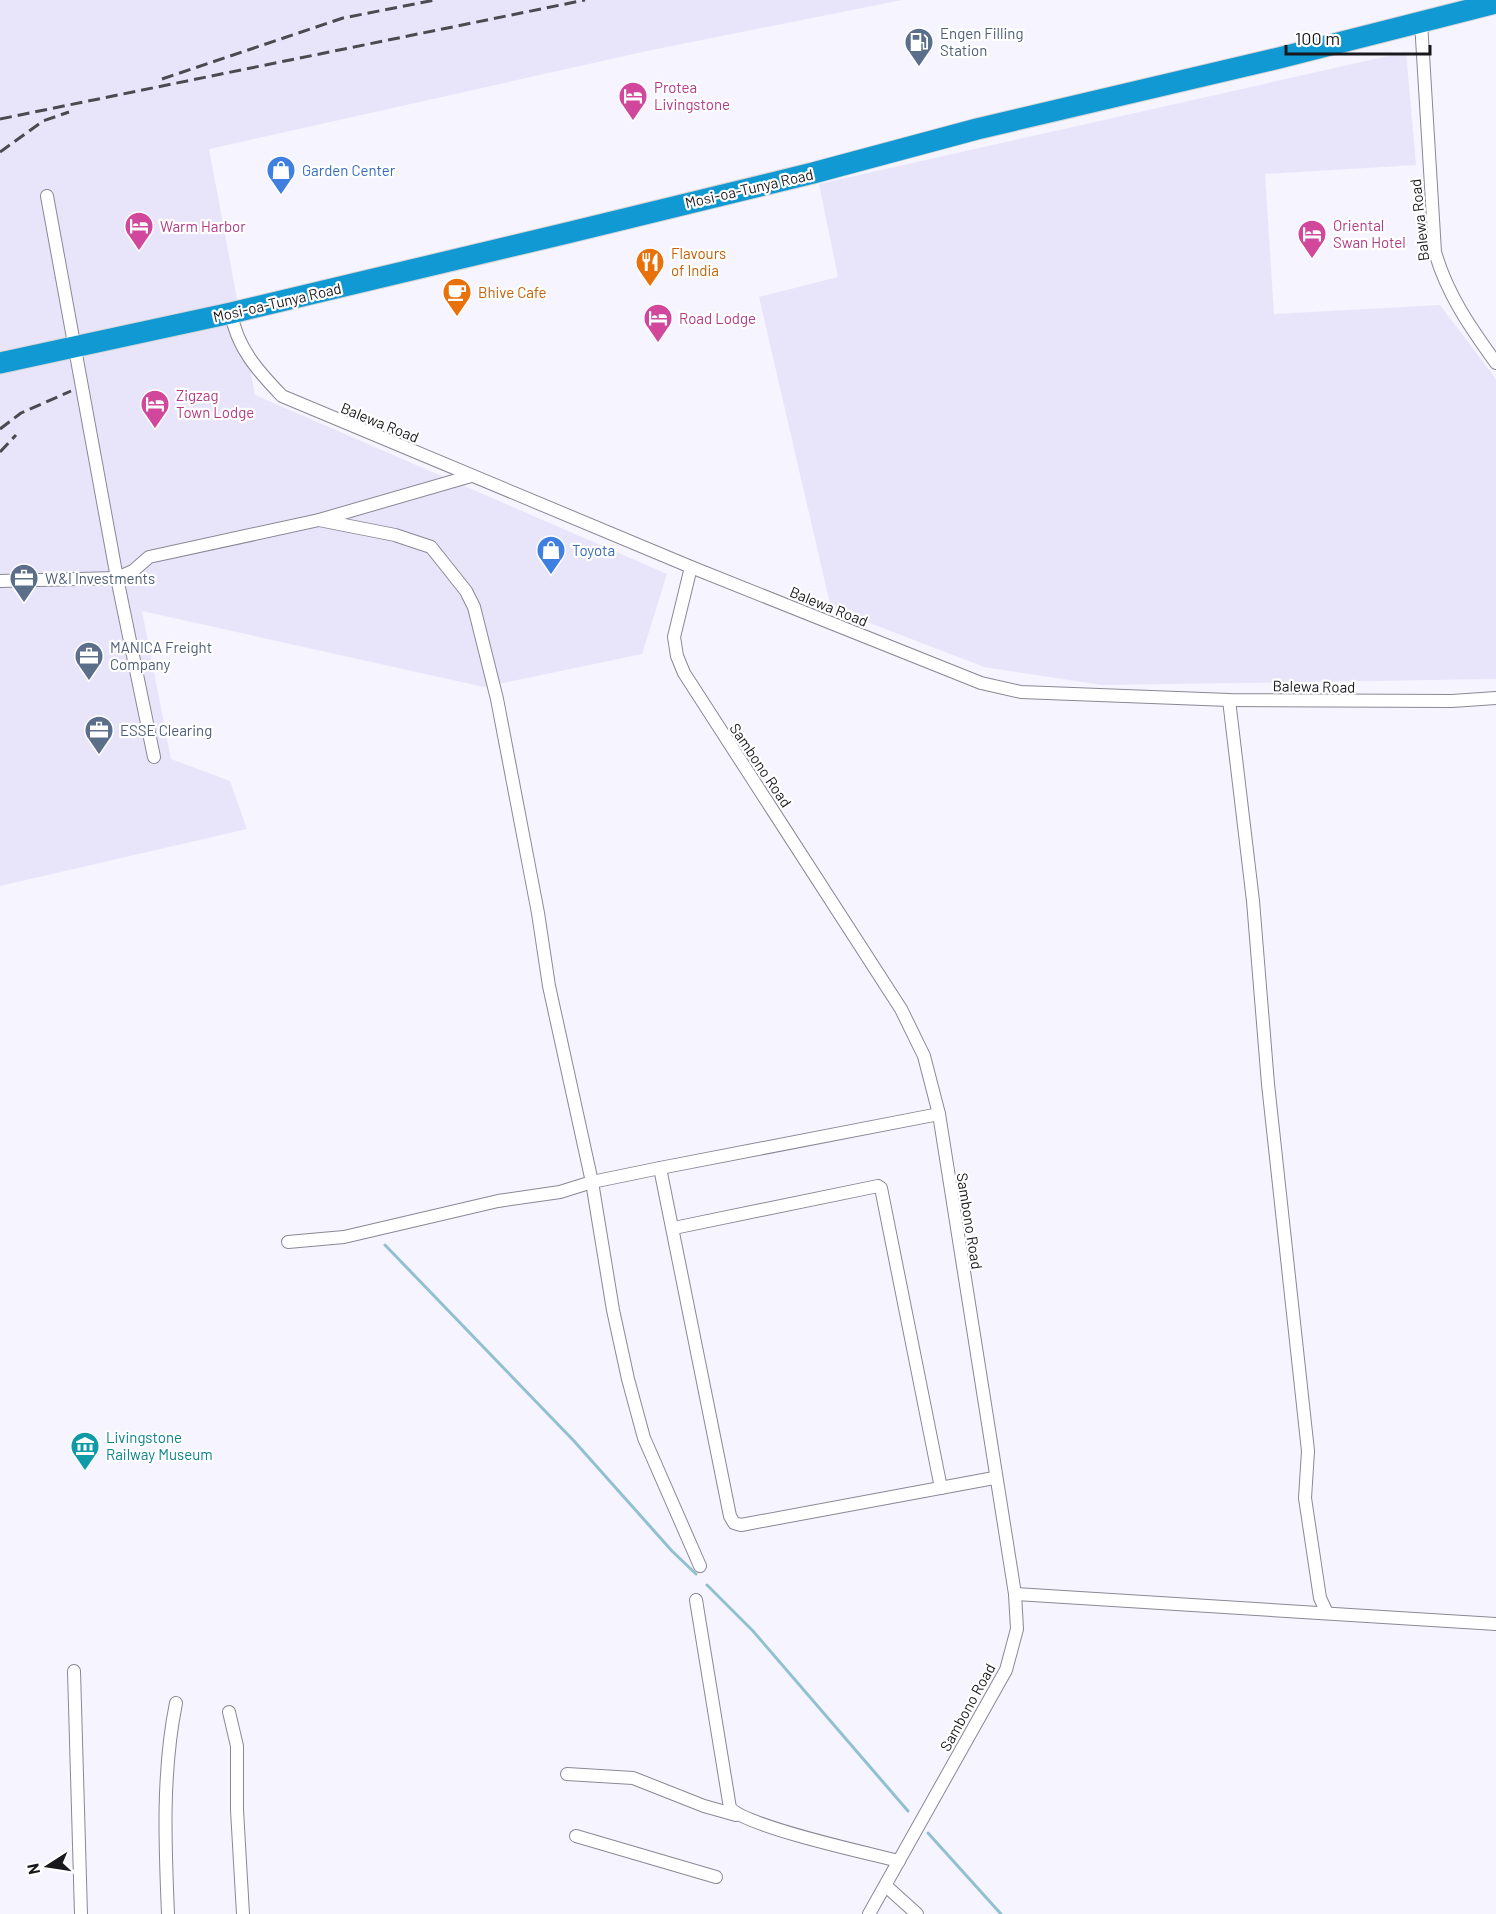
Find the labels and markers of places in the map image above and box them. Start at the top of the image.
place label: Engen Filling Station [940,24,1023,59]
fuel station icon: Engen Filling Station [903,26,935,68]
place label: Protea Livingstone [654,78,730,113]
hotel icon: Protea Livingstone [617,80,649,122]
shop icon: Garden Center [265,154,297,196]
place label: Garden Center [302,161,396,179]
hotel icon: Warm Harbor [123,210,155,252]
place label: Oriental Swan Hotel [1333,216,1406,251]
place label: Warm Harbor [160,217,246,235]
hotel icon: Oriental Swan Hotel [1296,218,1328,260]
place label: Flavours of India [671,244,726,279]
restaurant icon: Flavours of India [634,246,666,288]
cafe icon: Bhive Cafe [441,276,473,318]
place label: Bhive Cafe [478,283,546,301]
hotel icon: Road Lodge [642,302,674,344]
place label: Road Lodge [679,309,756,327]
place label: Zigzag Town Lodge [176,386,254,421]
hotel icon: Zigzag Town Lodge [139,388,171,430]
shop icon: Toyota [535,534,567,576]
place label: Toyota [572,541,615,559]
office icon: W&I Investments [8,562,40,604]
place label: W&I Investments [45,569,155,587]
place label: MANICA Freight Company [110,638,212,673]
office icon: MANICA Freight Company [73,640,105,682]
office icon: ESSE Clearing [83,714,115,756]
place label: ESSE Clearing [120,721,212,739]
place label: Livingstone Railway Museum [106,1428,213,1463]
museum icon: Livingstone Railway Museum [69,1430,101,1472]

